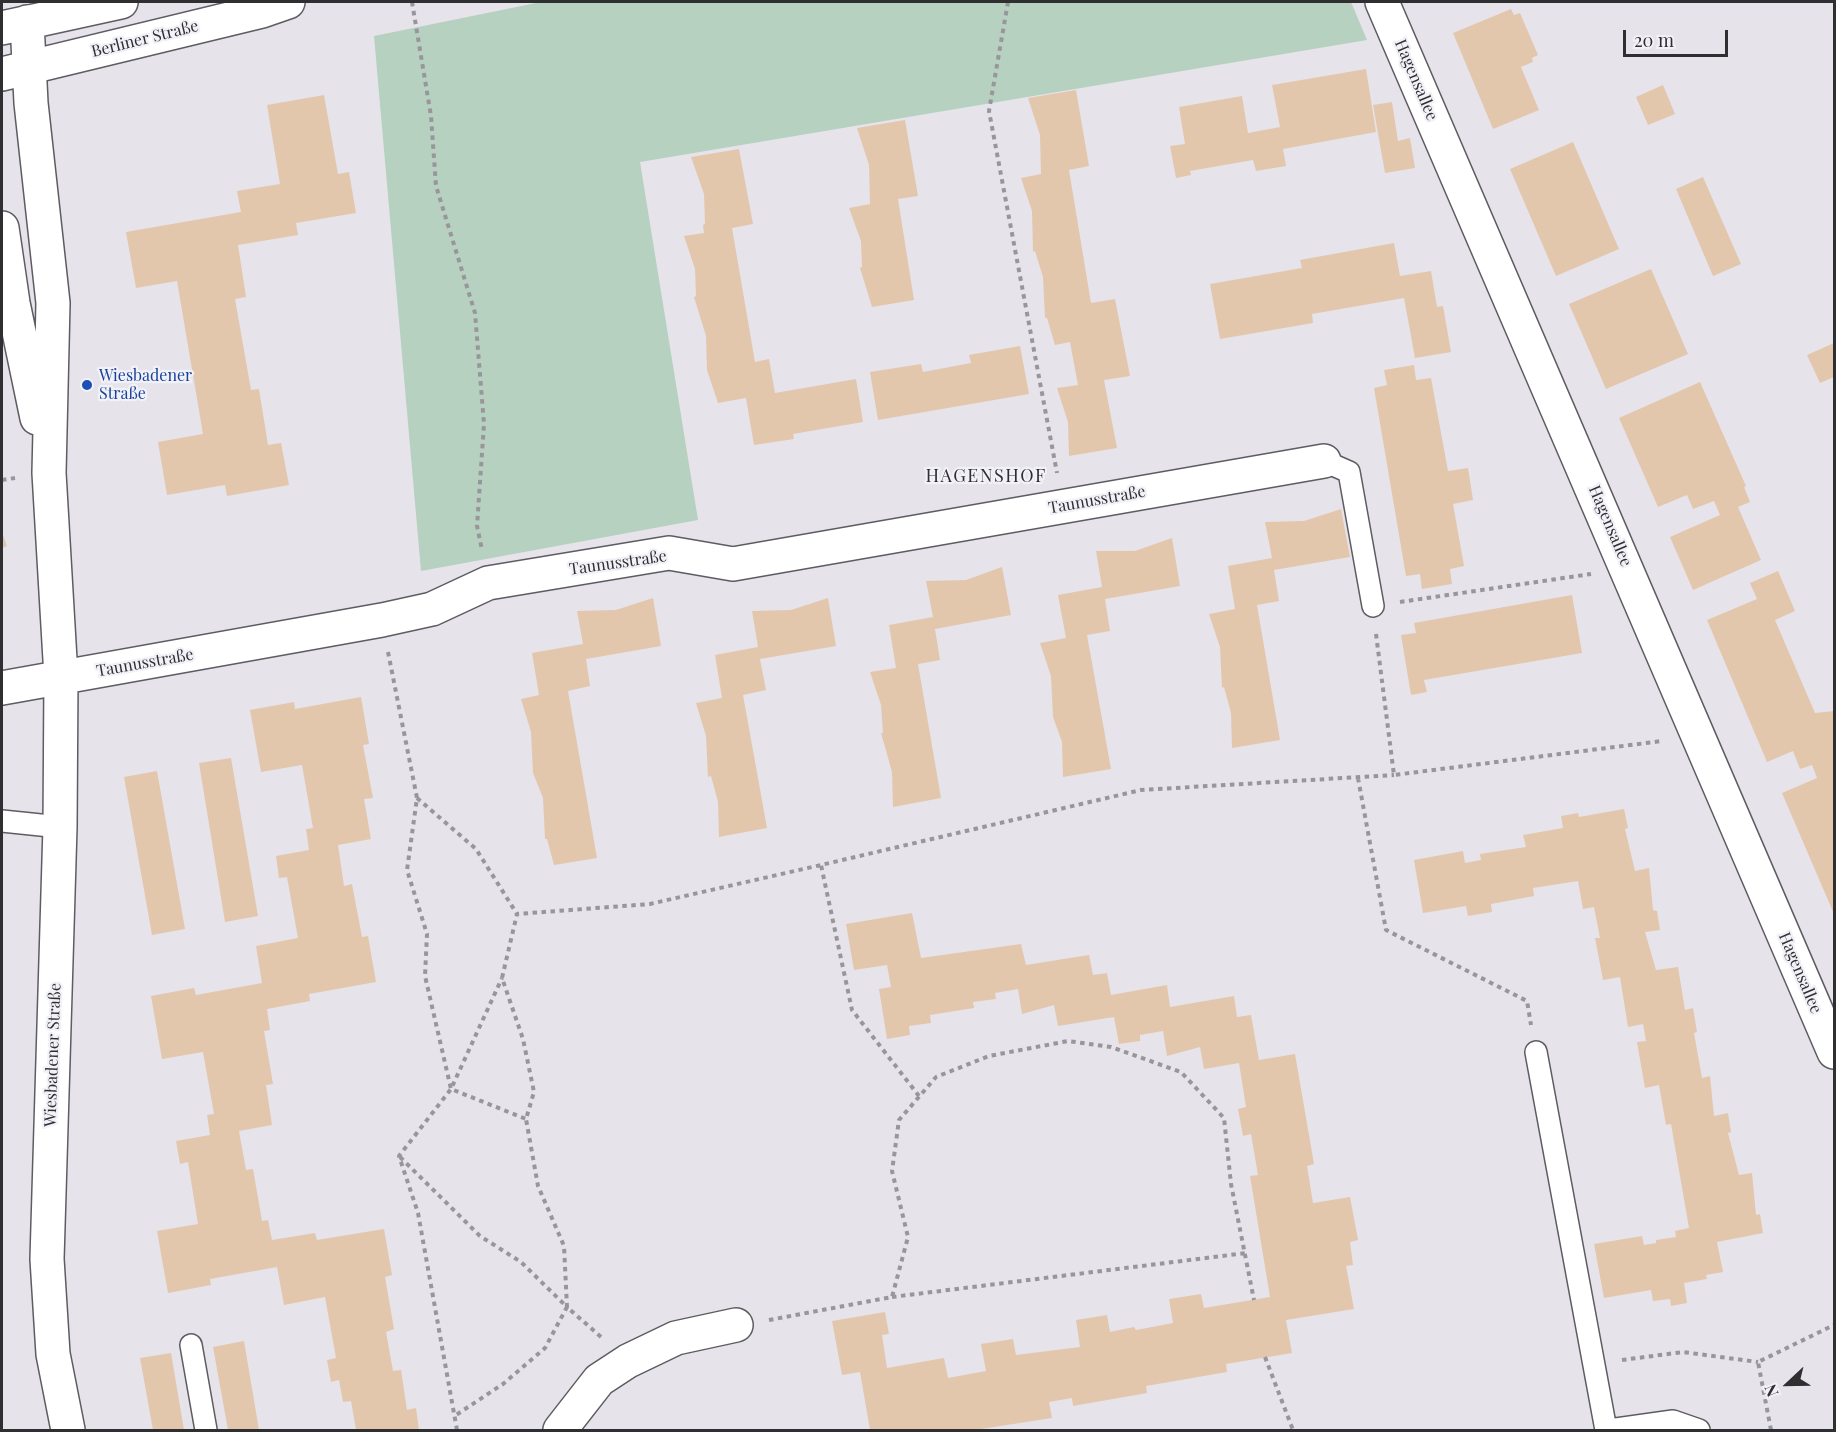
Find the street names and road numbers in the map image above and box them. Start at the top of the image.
street label: Berliner Straße [89,16,201,62]
street label: Hagensallee [1390,37,1442,123]
street label: Taunusstraße [1047,482,1147,518]
street label: Hagensallee [1584,483,1636,569]
street label: Taunusstraße [568,547,668,579]
street label: Taunusstraße [95,645,195,681]
street label: Hagensallee [1774,930,1826,1016]
street label: Wiesbadener Straße [41,983,65,1127]

